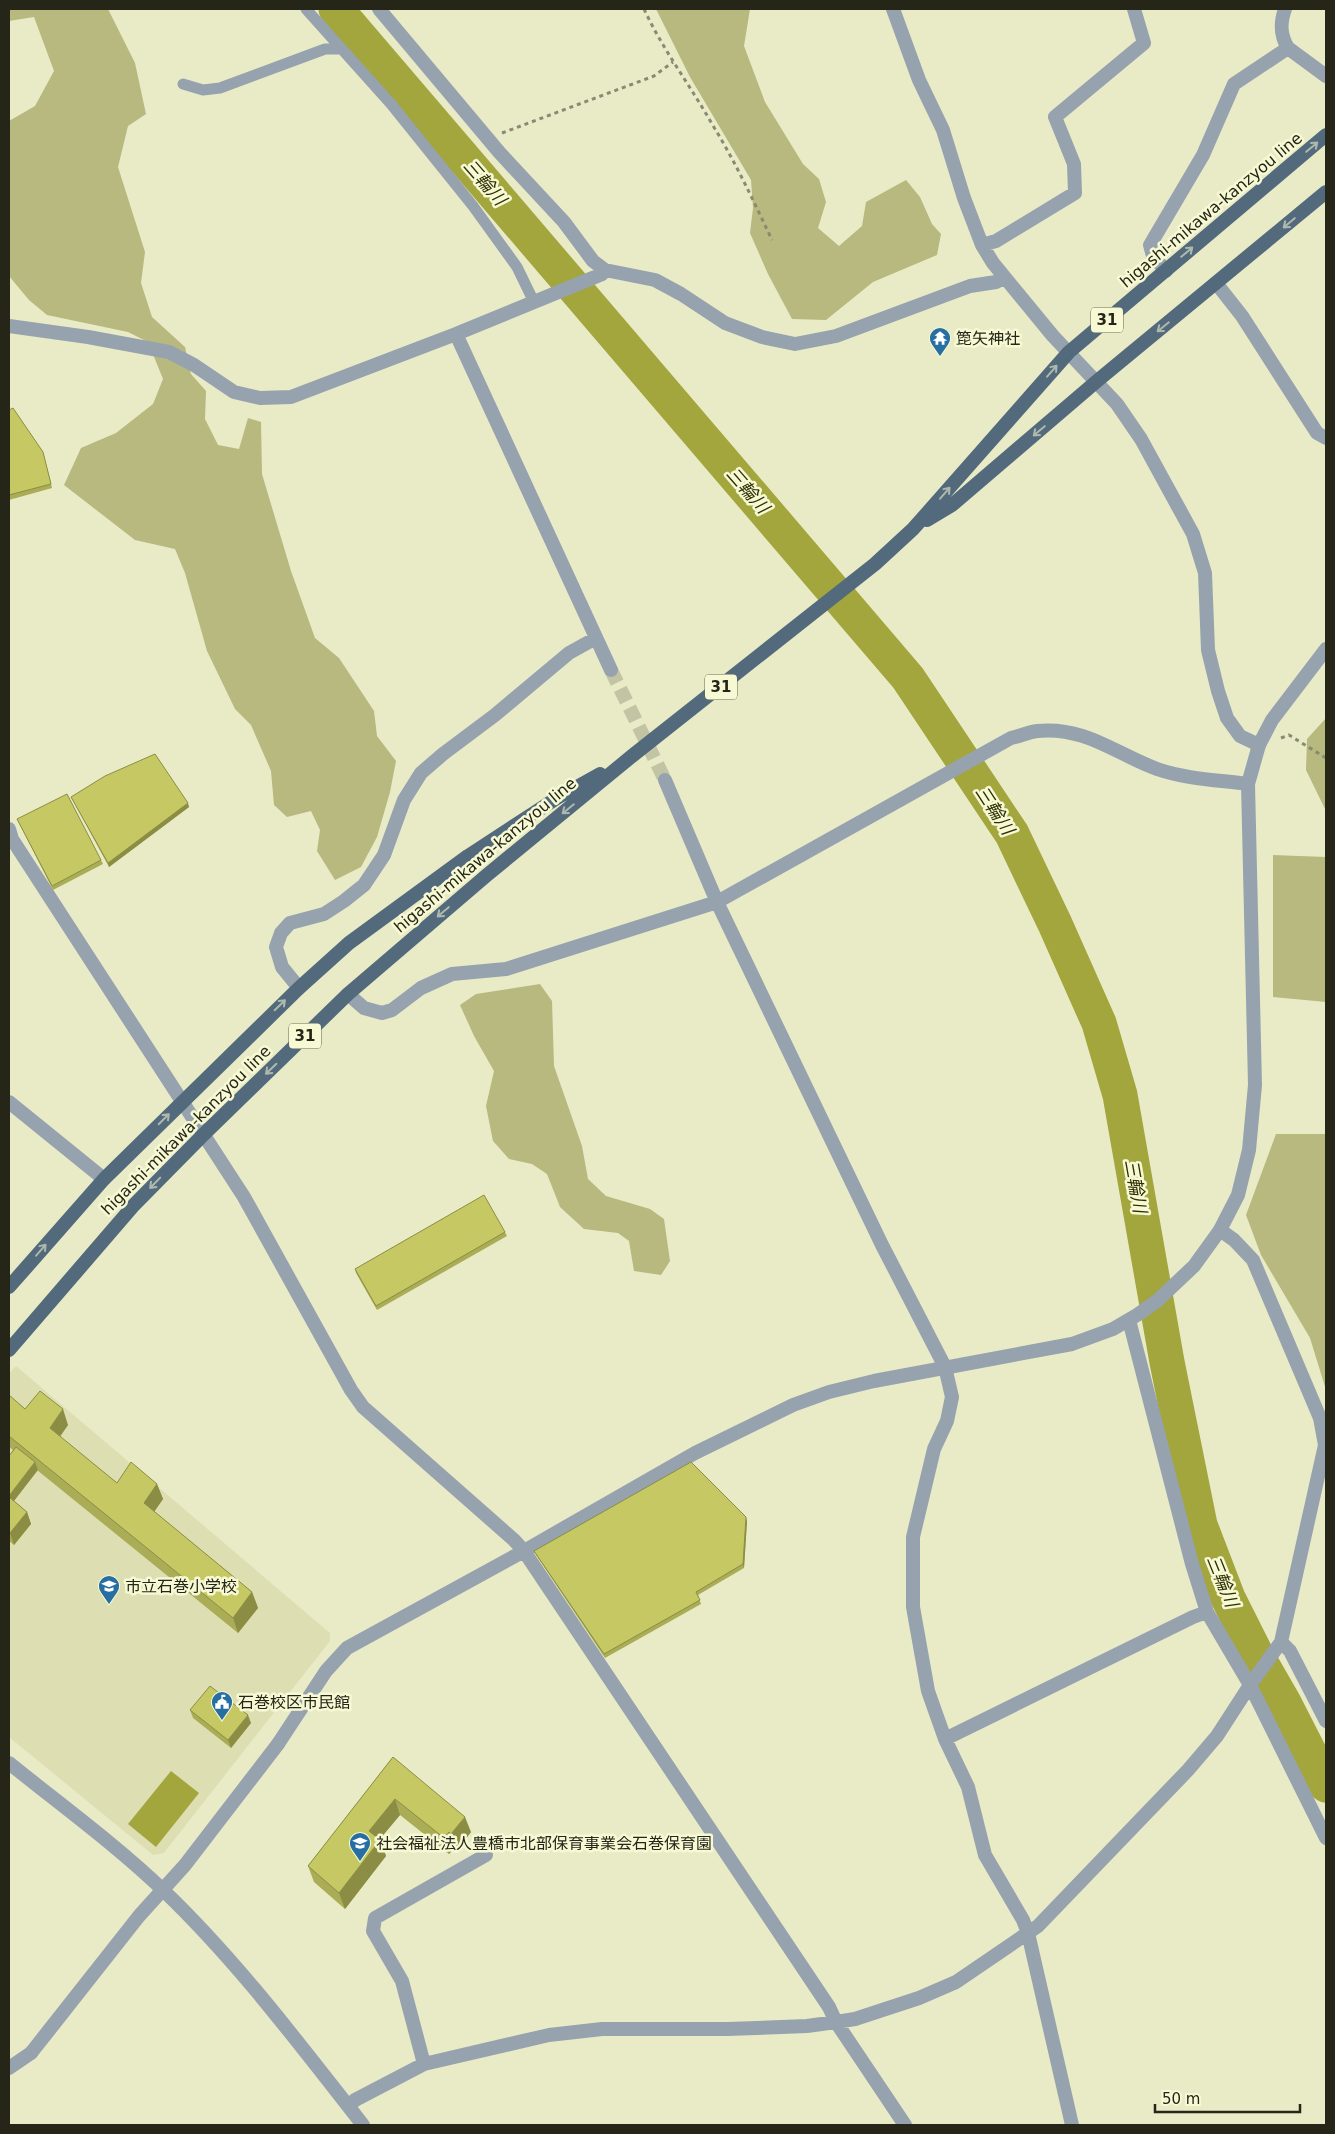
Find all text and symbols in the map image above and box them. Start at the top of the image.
street label: higashi-mikawa-kanzyou line [1116,128,1306,292]
one-way arrow [1305,142,1318,153]
water label: 三輪川 [459,155,512,211]
one-way arrow [1282,218,1295,229]
one-way arrow [1181,247,1194,258]
road number: 31 [1091,308,1123,332]
one-way arrow [1157,321,1170,332]
temple icon: 箆矢神社 [928,326,952,357]
place label: 箆矢神社 [956,329,1020,348]
one-way arrow [1046,364,1058,377]
one-way arrow [1032,425,1045,437]
water label: 三輪川 [722,463,775,519]
one-way arrow [939,487,950,500]
road number: 31 [705,674,737,700]
street label: higashi-mikawa-kanzyou line [390,773,580,937]
water label: 三輪川 [971,782,1020,840]
one-way arrow [562,803,575,814]
one-way arrow [436,907,449,918]
one-way arrow [274,1000,286,1012]
road number: 31 [289,1024,321,1048]
street label: higashi-mikawa-kanzyou line [97,1041,275,1219]
one-way arrow [265,1063,277,1075]
one-way arrow [158,1113,170,1125]
water label: 三輪川 [1121,1158,1151,1216]
one-way arrow [150,1177,162,1189]
one-way arrow [35,1244,47,1257]
water label: 三輪川 [1203,1552,1244,1612]
school or university icon: 市立石巻小学校 [97,1574,121,1605]
place label: 市立石巻小学校 [125,1577,237,1596]
public building icon: 石巻校区市民館 [210,1690,234,1721]
place label: 石巻校区市民館 [238,1693,350,1712]
school or university icon: 社会福祉法人豊橋市北部保育事業会石巻保育園 [348,1831,372,1862]
place label: 社会福祉法人豊橋市北部保育事業会石巻保育園 [376,1834,712,1853]
scale bar [1155,2082,1300,2114]
text: 50 m [1162,2090,1200,2108]

